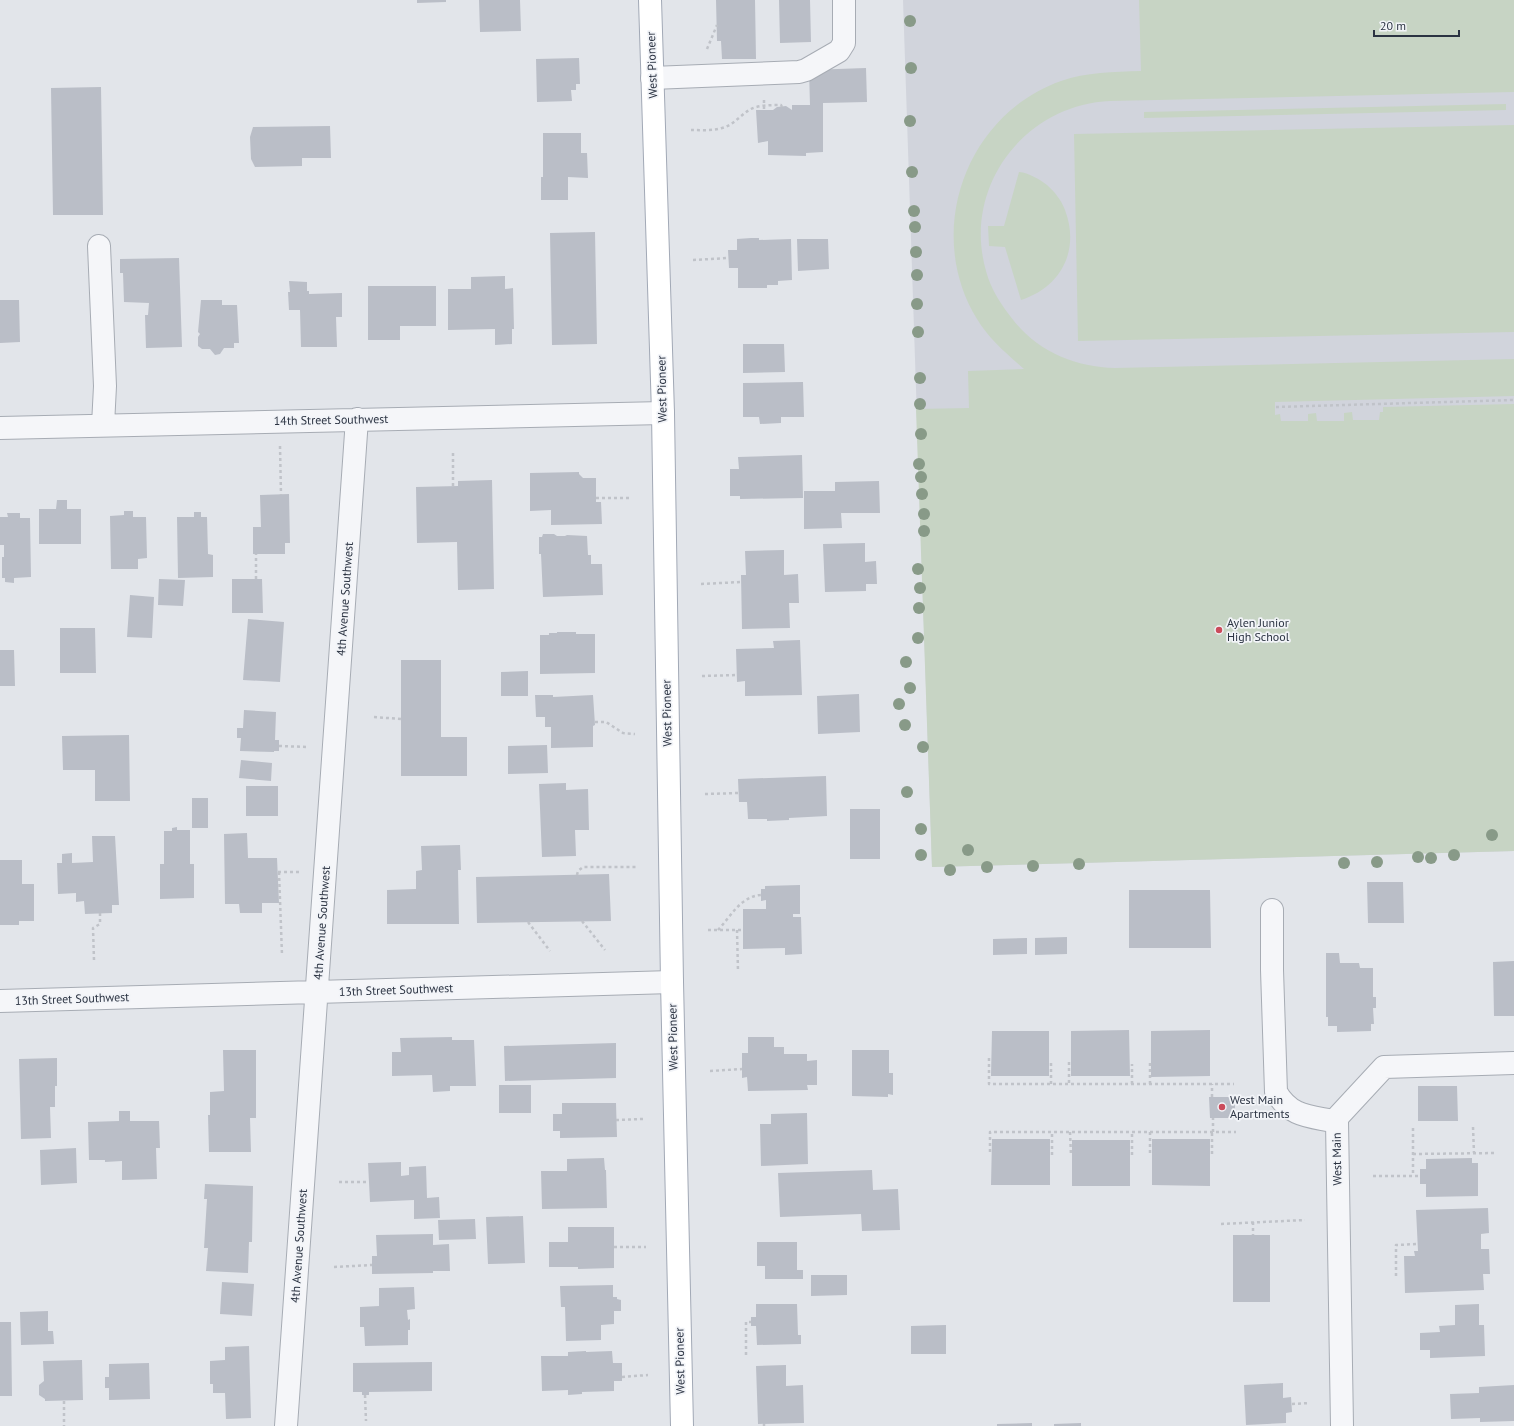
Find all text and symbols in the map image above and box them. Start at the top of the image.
scale bar [1374,12,1459,38]
text: 20 m [1380,18,1406,33]
street label: West Pioneer [643,31,660,99]
street label: West Pioneer [653,355,670,423]
street label: 14th Street Southwest [274,411,388,428]
street label: 4th Avenue Southwest [333,541,356,657]
place label: Aylen Junior High School [1227,615,1290,644]
marker: Aylen Junior High School [1214,625,1224,635]
street label: West Pioneer [658,679,675,747]
street label: 4th Avenue Southwest [310,865,333,981]
street label: 13th Street Southwest [338,980,453,999]
street label: 13th Street Southwest [14,989,129,1008]
street label: West Pioneer [664,1003,681,1071]
place label: West Main Apartments [1230,1092,1290,1121]
marker: West Main Apartments [1217,1102,1227,1112]
street label: West Main [1329,1132,1344,1186]
street label: 4th Avenue Southwest [287,1188,310,1304]
street label: West Pioneer [671,1327,688,1395]

